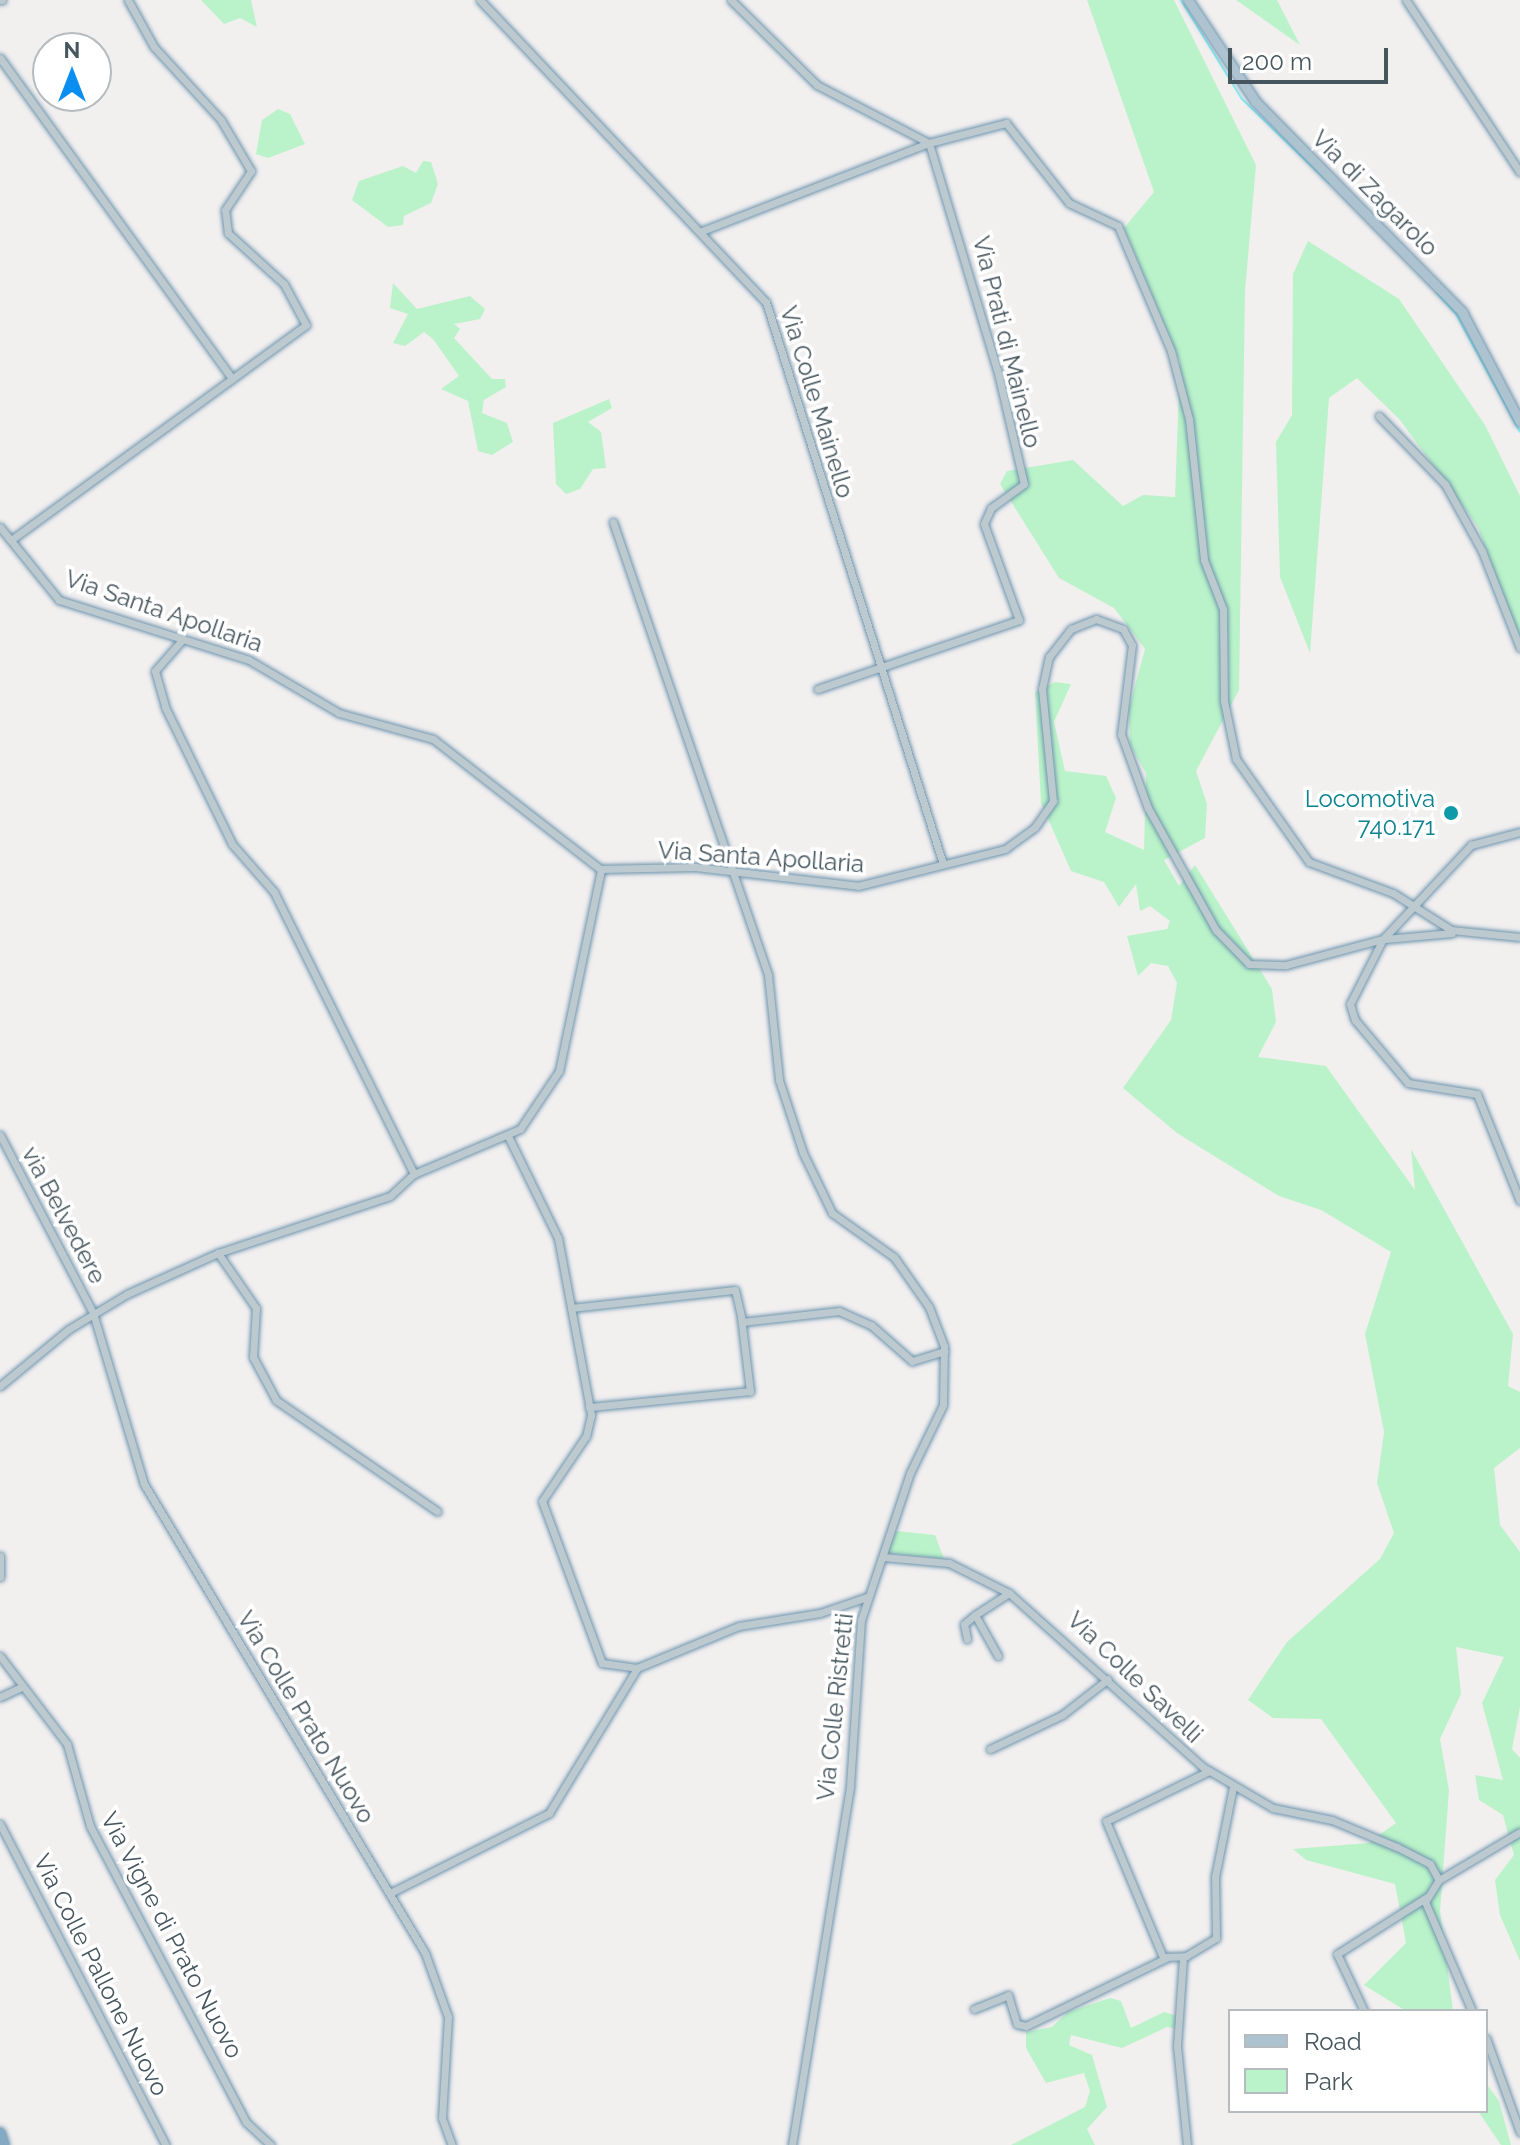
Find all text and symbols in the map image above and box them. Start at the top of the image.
north arrow [32,32,112,112]
scale bar [1232,32,1392,82]
text: N [64,37,80,63]
text: 200 m [1242,47,1312,76]
street label: Via di Zagarolo [1306,124,1444,262]
street label: Via Prati di Mainello [967,233,1047,451]
street label: Via Colle Mainello [774,302,860,502]
street label: Via Santa Apollaria [61,564,267,658]
place label: Locomotiva 740.171 [1305,785,1435,841]
marker: Locomotiva 740.171 [1442,804,1460,822]
street label: Via Santa Apollaria [656,835,866,879]
street label: via Belvedere [16,1142,112,1288]
street label: Via Colle Savelli [1061,1605,1209,1749]
street label: Via Colle Prato Nuovo [231,1606,381,1828]
street label: Via Colle Ristretti [811,1612,859,1802]
street label: Via Vigne di Prato Nuovo [95,1807,249,2063]
street label: Via Colle Pallone Nuovo [27,1849,175,2101]
legend [1228,2009,1488,2113]
text: Road [1304,2027,1362,2056]
text: Park [1304,2067,1353,2096]

